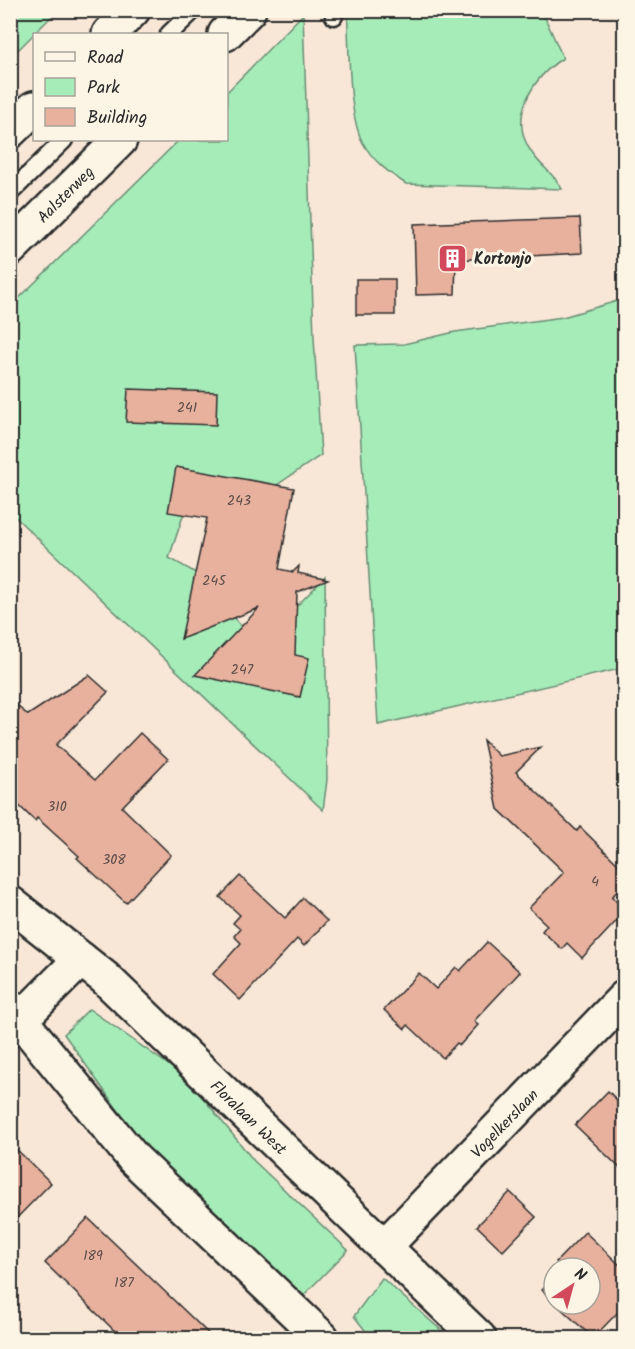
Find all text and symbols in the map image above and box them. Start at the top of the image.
legend [33,33,228,141]
text: Road [87,44,124,73]
text: Park [87,74,120,103]
text: Building [87,104,147,133]
street label: Aalsterweg [32,161,100,229]
building icon: Kortonjo [437,242,469,274]
place label: Kortonjo [474,247,532,272]
house number: 241 [177,397,197,419]
house number: 243 [227,490,251,512]
house number: 245 [202,570,227,592]
house number: 247 [231,659,254,681]
house number: 310 [47,796,67,818]
house number: 308 [102,849,126,871]
house number: 4 [591,871,599,893]
street label: Floralaan West [204,1075,293,1162]
street label: Vogelkerslaan [465,1083,545,1165]
house number: 189 [83,1245,103,1267]
north arrow [542,1256,602,1316]
text: N [568,1262,591,1288]
house number: 187 [114,1272,134,1294]

